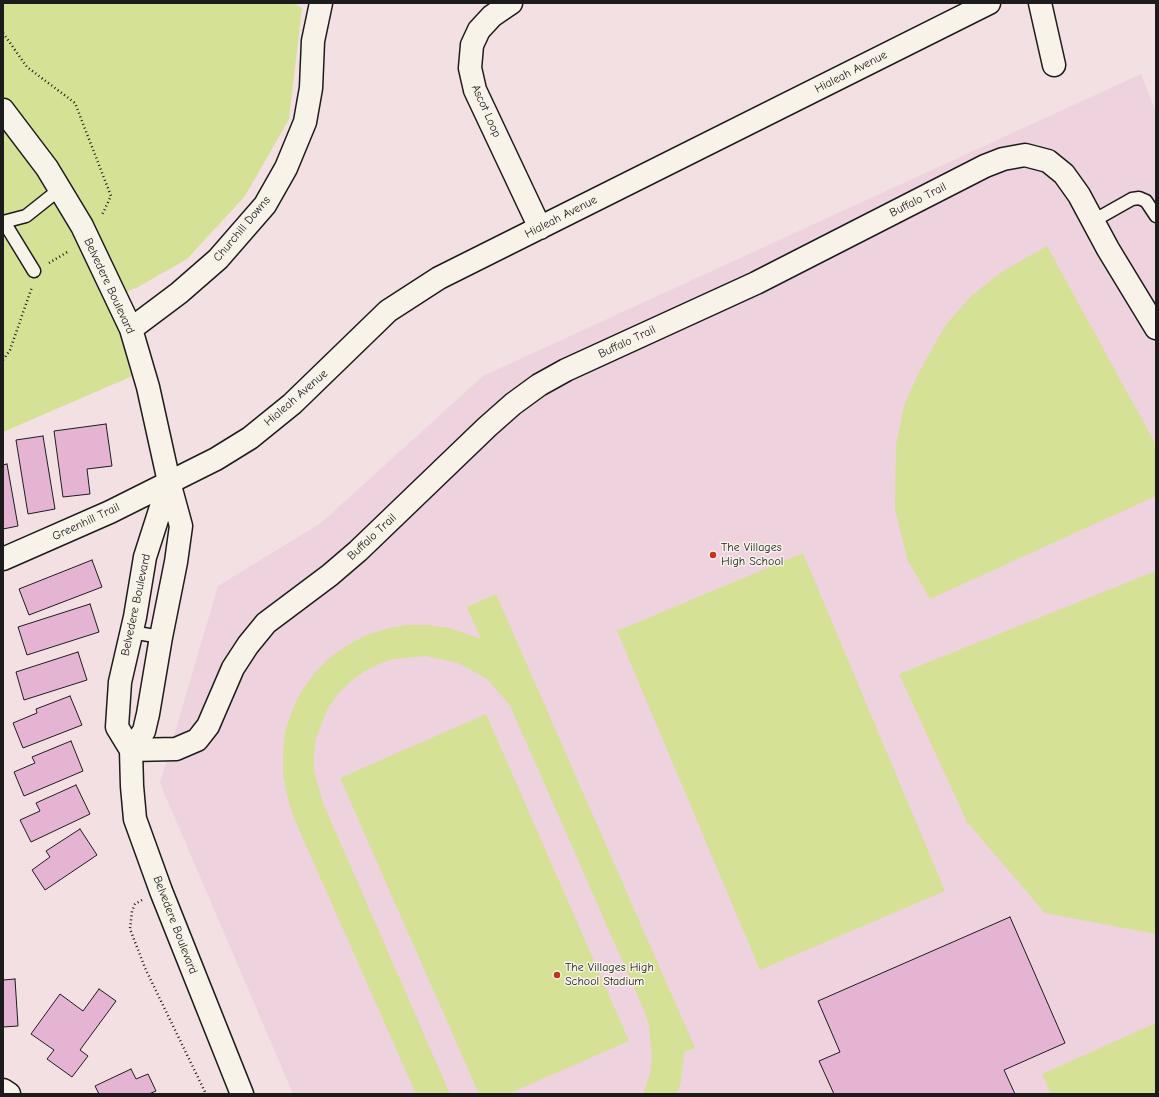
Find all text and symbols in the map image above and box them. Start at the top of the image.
street label: Hialeah Avenue [812,48,890,96]
street label: Ascot Loop [468,82,504,140]
street label: Buffalo Trail [887,180,949,220]
street label: Churchill Downs [210,193,274,265]
street label: Hialeah Avenue [522,193,600,241]
street label: Belvedere Boulevard [80,236,138,336]
street label: Buffalo Trail [596,322,658,362]
street label: Hialeah Avenue [261,367,331,429]
street label: Greenhill Trail [50,500,122,544]
street label: Buffalo Trail [345,511,399,563]
place label: The Villages High School [721,541,783,569]
marker: The Villages High School [708,550,718,560]
street label: Belvedere Boulevard [118,553,154,657]
street label: Belvedere Boulevard [150,874,200,976]
place label: The Villages High School Stadium [565,961,654,989]
marker: The Villages High School Stadium [552,970,562,980]

